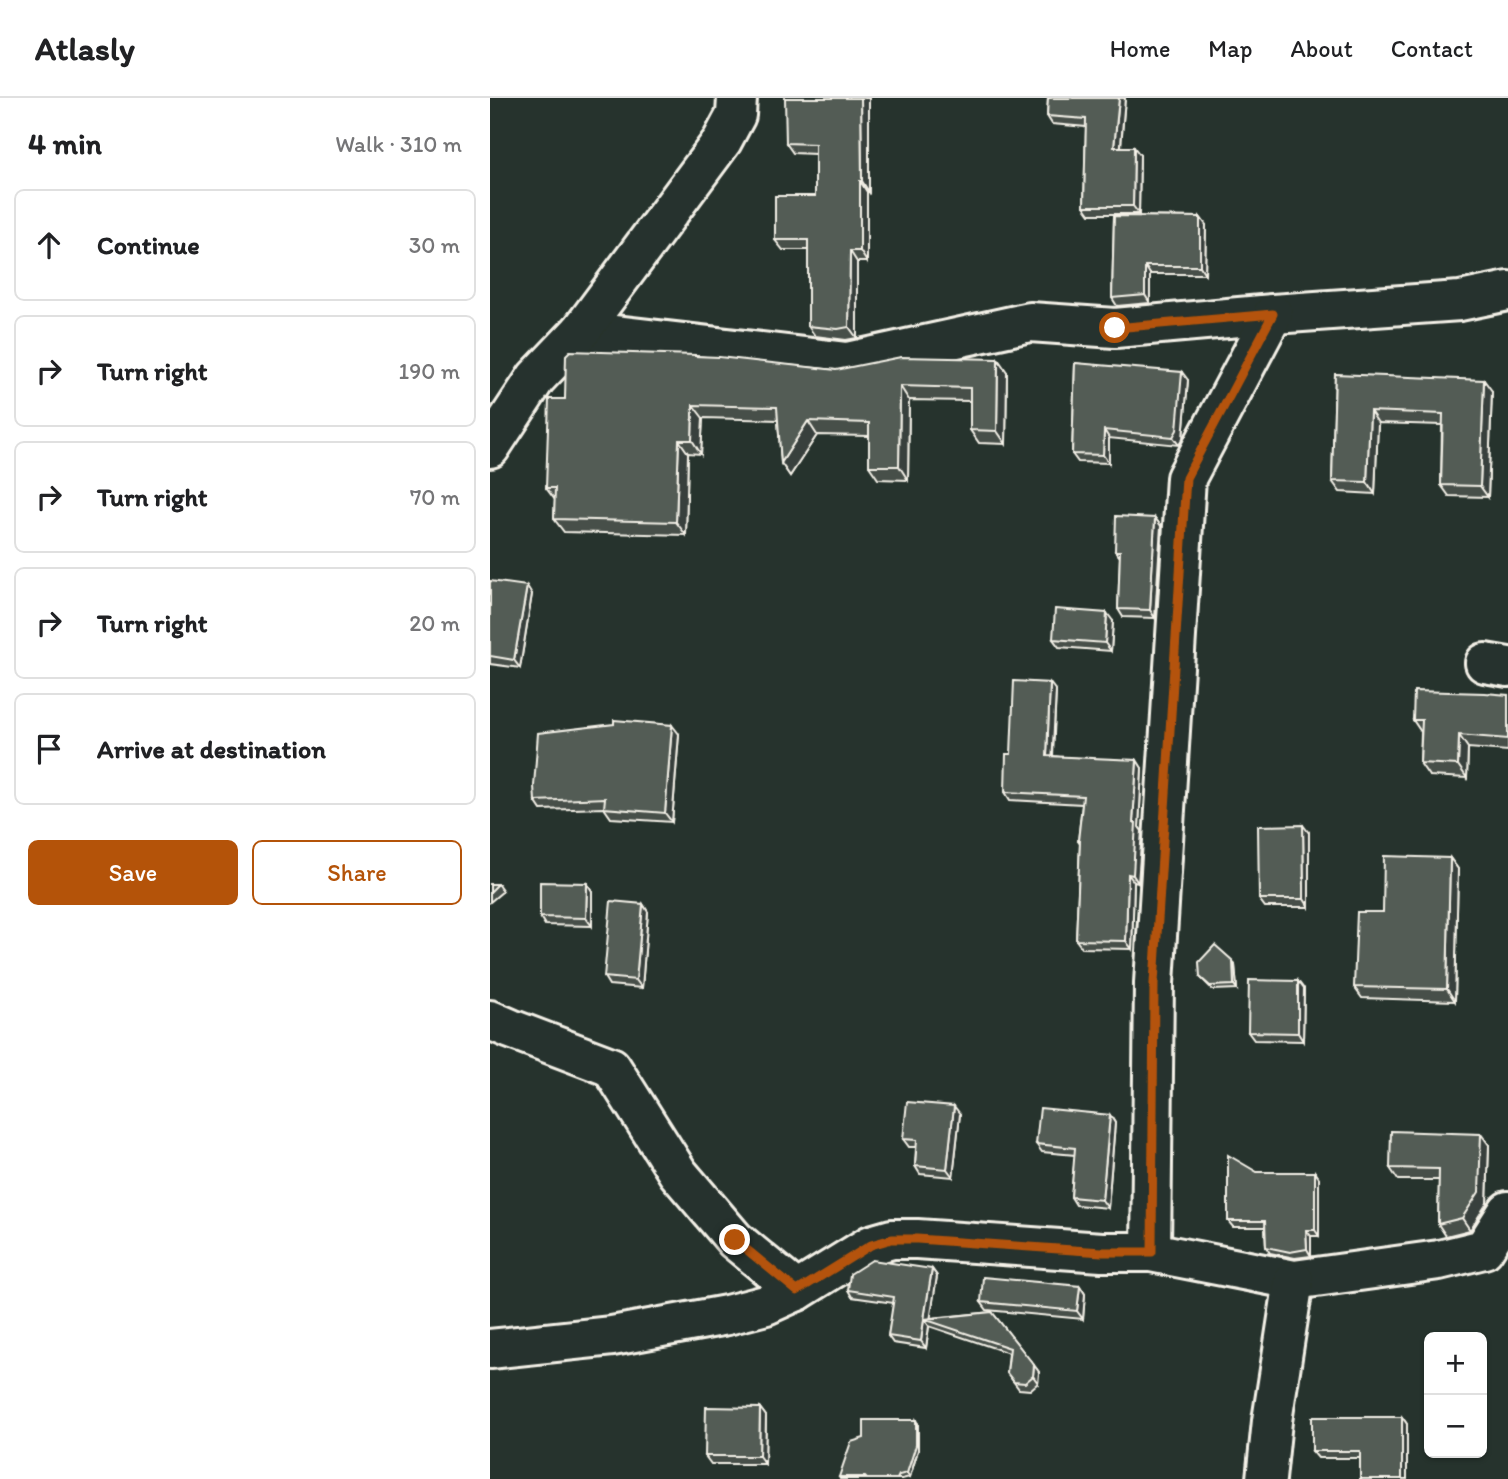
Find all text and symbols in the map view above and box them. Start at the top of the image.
text: Atlasly [35,29,135,68]
text: Home [1110,34,1170,63]
text: Map [1208,34,1252,63]
text: About [1290,34,1353,63]
text: Contact [1391,34,1473,63]
text: 4 min [28,125,102,162]
text: Walk · 310 m [335,130,462,158]
icon: ahead [30,226,68,264]
text: Continue [97,229,200,261]
text: 30 m [409,231,460,259]
route start [1099,312,1130,343]
icon: right [30,352,68,390]
text: Turn right [97,355,208,387]
text: 190 m [399,357,460,385]
icon: right [30,478,68,516]
text: Turn right [97,481,208,513]
text: 70 m [410,483,460,511]
icon: right [30,604,68,642]
text: Turn right [97,607,208,639]
text: 20 m [409,609,460,637]
icon: arrive [30,730,68,768]
text: Arrive at destination [97,733,326,765]
button: Save [28,840,238,905]
button: Share [252,840,462,905]
route end [719,1224,750,1255]
map controls [1424,1332,1487,1458]
button: + [1424,1332,1487,1395]
button: − [1424,1395,1487,1458]

